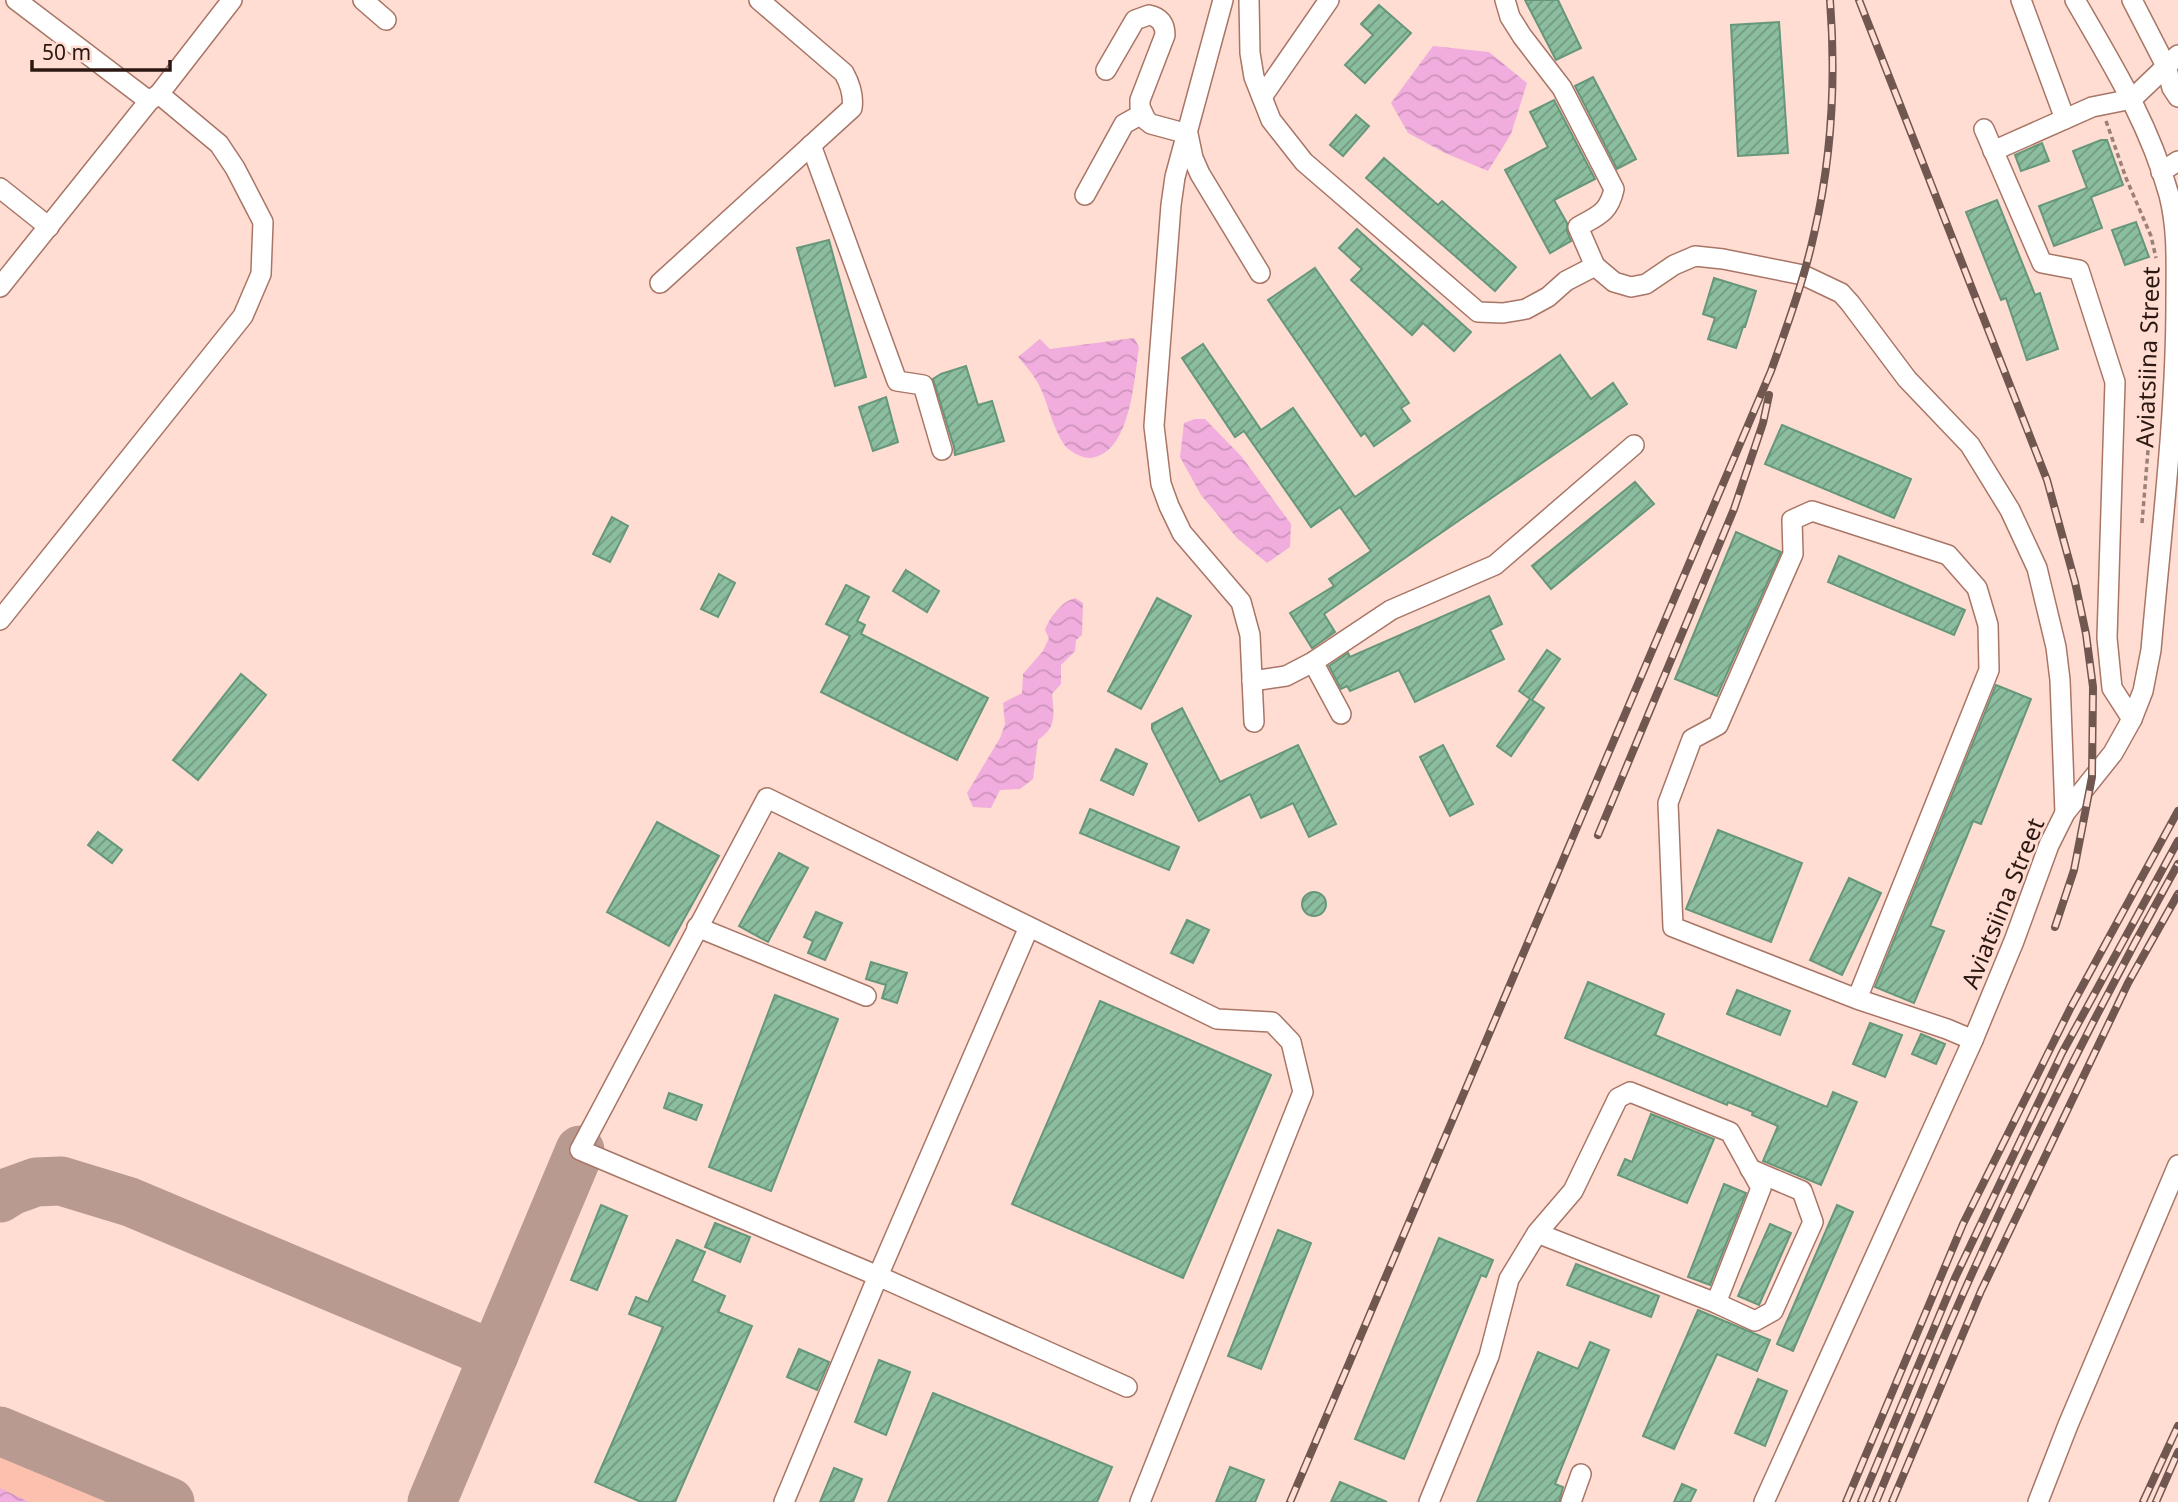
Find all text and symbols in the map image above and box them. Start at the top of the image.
scale bar [32,28,170,72]
text: 50 m [42,38,91,66]
street label: Aviatsiina Street [2127,266,2167,448]
street label: Aviatsiina Street [1953,812,2051,993]

